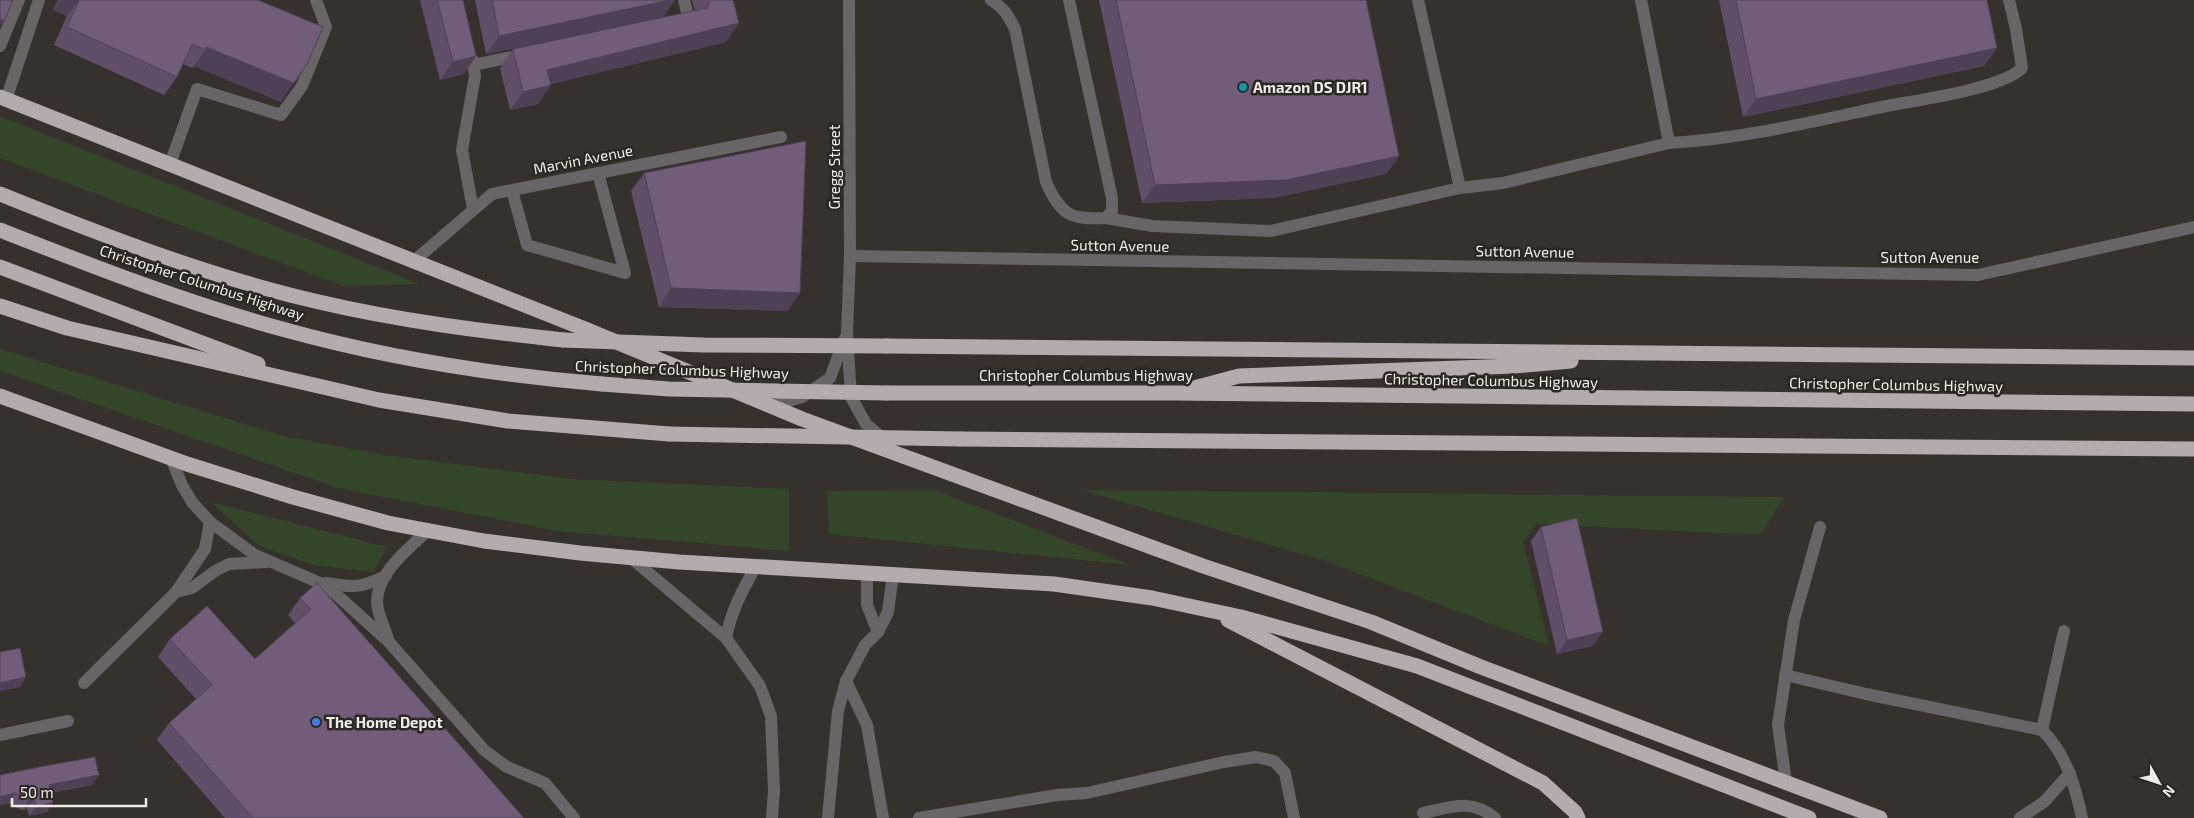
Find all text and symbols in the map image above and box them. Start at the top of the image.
place label: Amazon DS DJR1 [1253,78,1368,96]
marker: Amazon DS DJR1 [1237,81,1249,93]
street label: Gregg Street [825,124,843,210]
street label: Marvin Avenue [532,141,634,177]
street label: Sutton Avenue [1070,235,1170,255]
street label: Christopher Columbus Highway [97,240,307,324]
street label: Sutton Avenue [1475,241,1575,261]
street label: Sutton Avenue [1881,248,1979,266]
street label: Christopher Columbus Highway [575,356,789,382]
street label: Christopher Columbus Highway [979,366,1193,384]
street label: Christopher Columbus Highway [1384,369,1598,391]
street label: Christopher Columbus Highway [1789,373,2003,395]
place label: The Home Depot [326,713,443,731]
marker: The Home Depot [310,716,322,728]
north arrow [2134,758,2184,808]
scale bar [12,776,146,808]
text: N [2160,782,2179,801]
text: 50 m [20,783,54,801]

